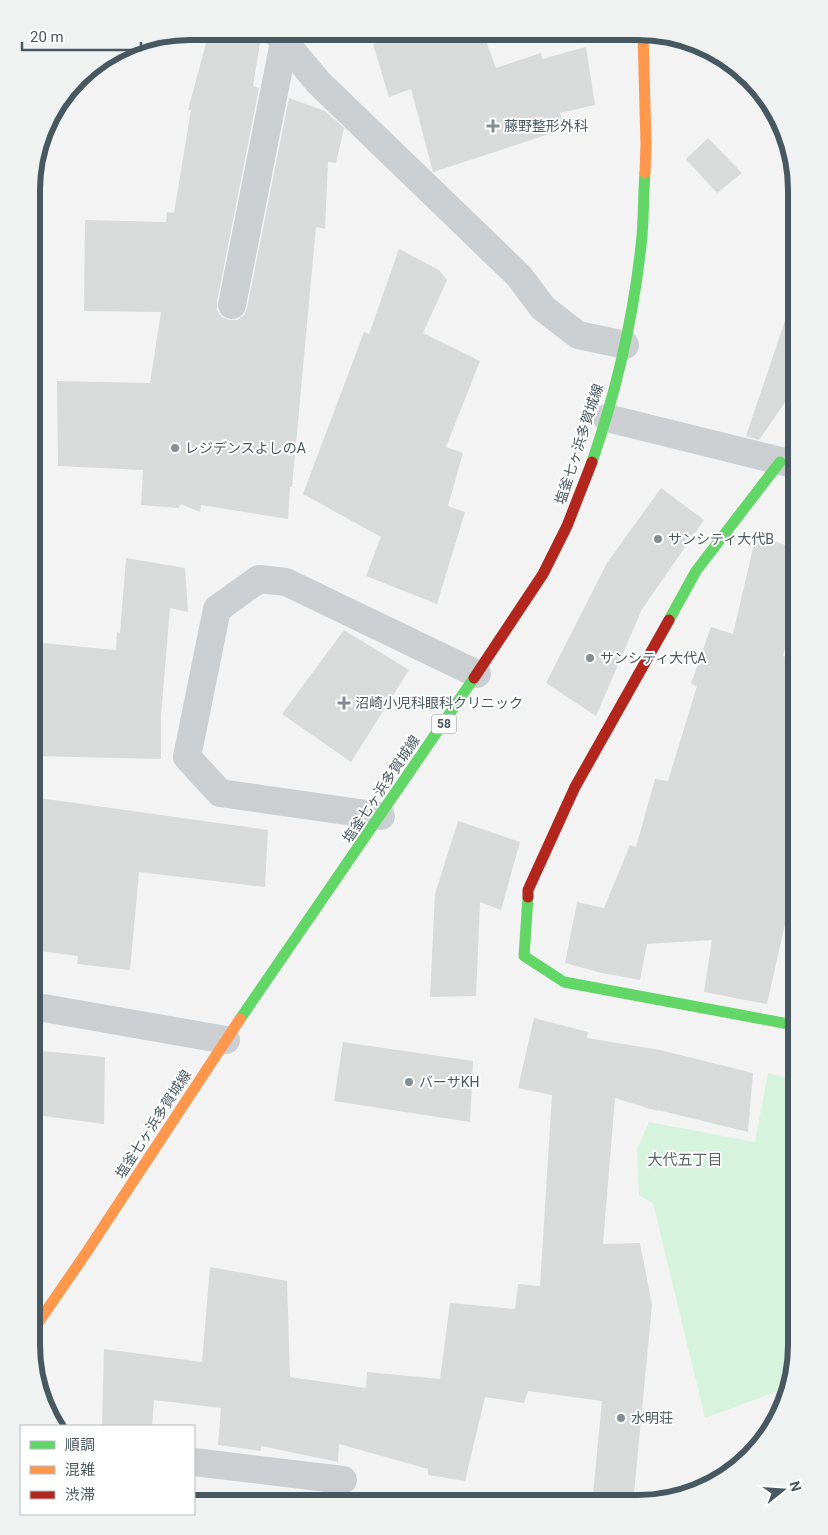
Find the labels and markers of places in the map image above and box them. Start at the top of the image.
place label: 藤野整形外科 [504,118,588,134]
marker: 藤野整形外科 [486,119,500,133]
place label: レジデンスよしのA [185,440,306,456]
marker: レジデンスよしのA [169,442,181,454]
place label: サンシティ大代B [668,531,774,547]
marker: サンシティ大代B [652,533,664,545]
place label: サンシティ大代A [600,650,706,666]
marker: サンシティ大代A [584,652,596,664]
place label: 沼崎小児科眼科クリニック [355,695,523,711]
marker: 沼崎小児科眼科クリニック [337,696,351,710]
place label: バーサKH [419,1074,480,1090]
marker: バーサKH [403,1076,415,1088]
place label: 水明荘 [631,1410,673,1426]
marker: 水明荘 [615,1412,627,1424]

